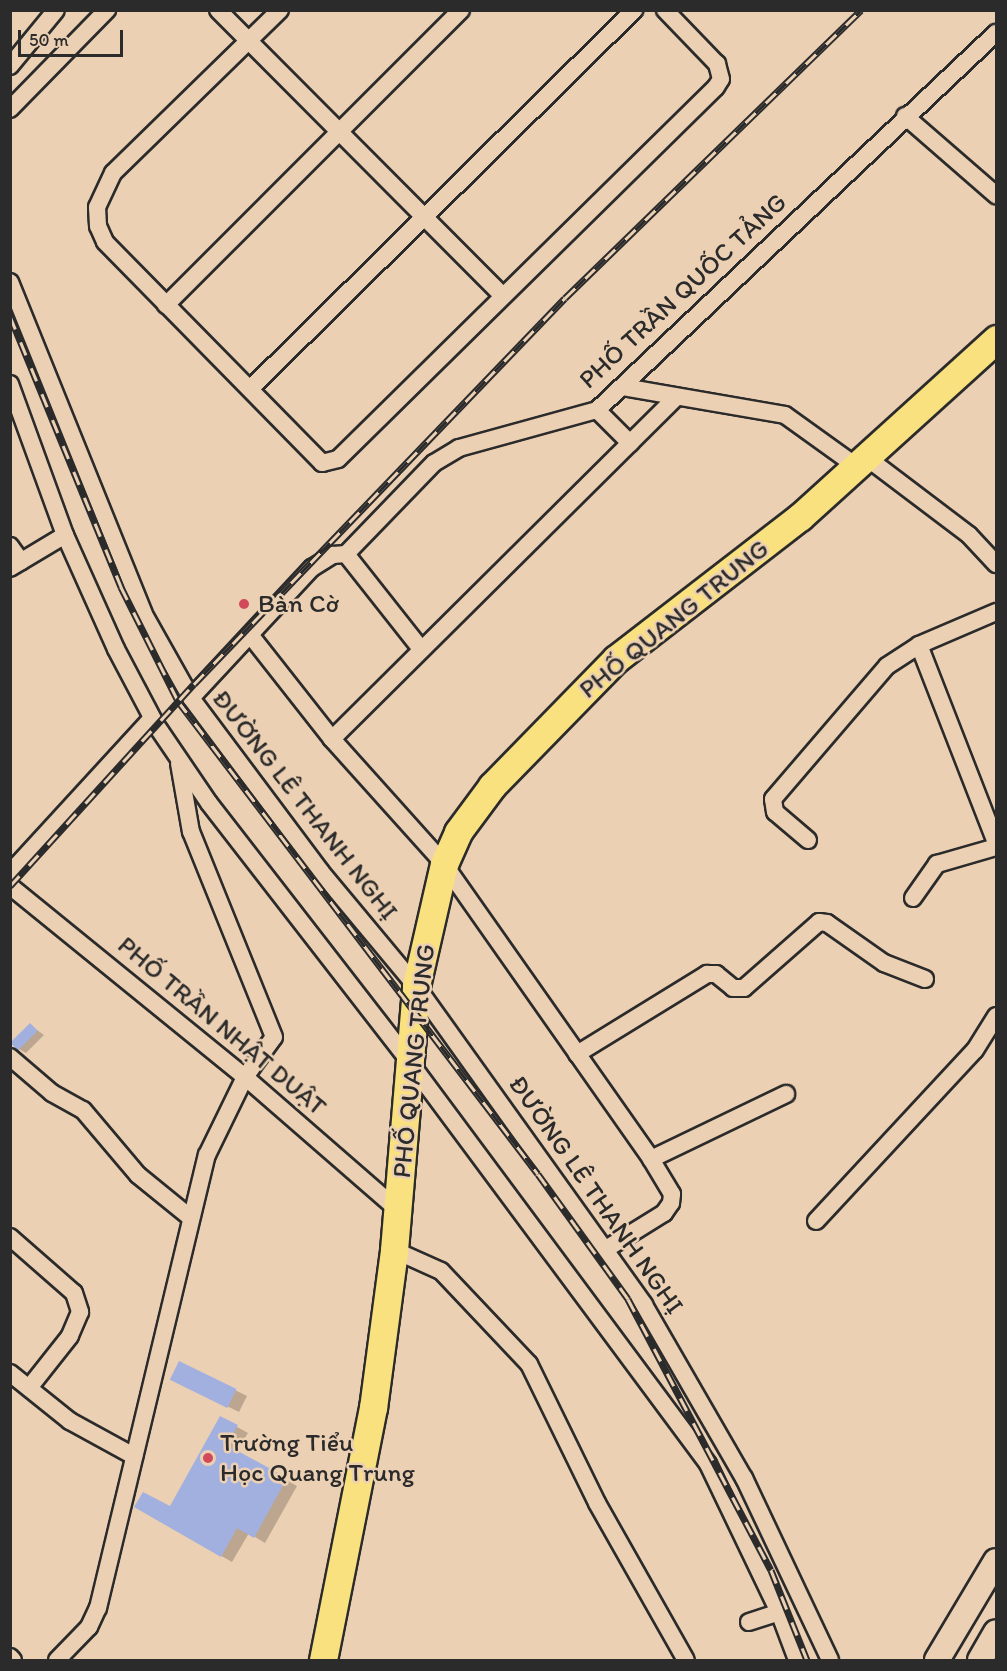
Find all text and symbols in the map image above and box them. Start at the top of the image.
scale bar [21,18,126,56]
text: 50 m [29,29,69,51]
street label: PHỐ TRẦN QUỐC TẢNG [573,187,793,395]
street label: PHỐ QUANG TRUNG [573,533,775,705]
place label: Bàn Cờ [258,588,339,620]
marker: Bàn Cờ [235,595,253,613]
street label: ĐƯỜNG LÊ THANH NGHỊ [205,684,405,926]
street label: PHỐ TRẦN NHẬT DUẬT [111,929,333,1123]
street label: PHỐ QUANG TRUNG [386,942,442,1180]
street label: ĐƯỜNG LÊ THANH NGHỊ [502,1070,690,1320]
place label: Trường Tiểu Học Quang Trung [220,1427,414,1488]
marker: Trường Tiểu Học Quang Trung [201,1451,215,1465]

